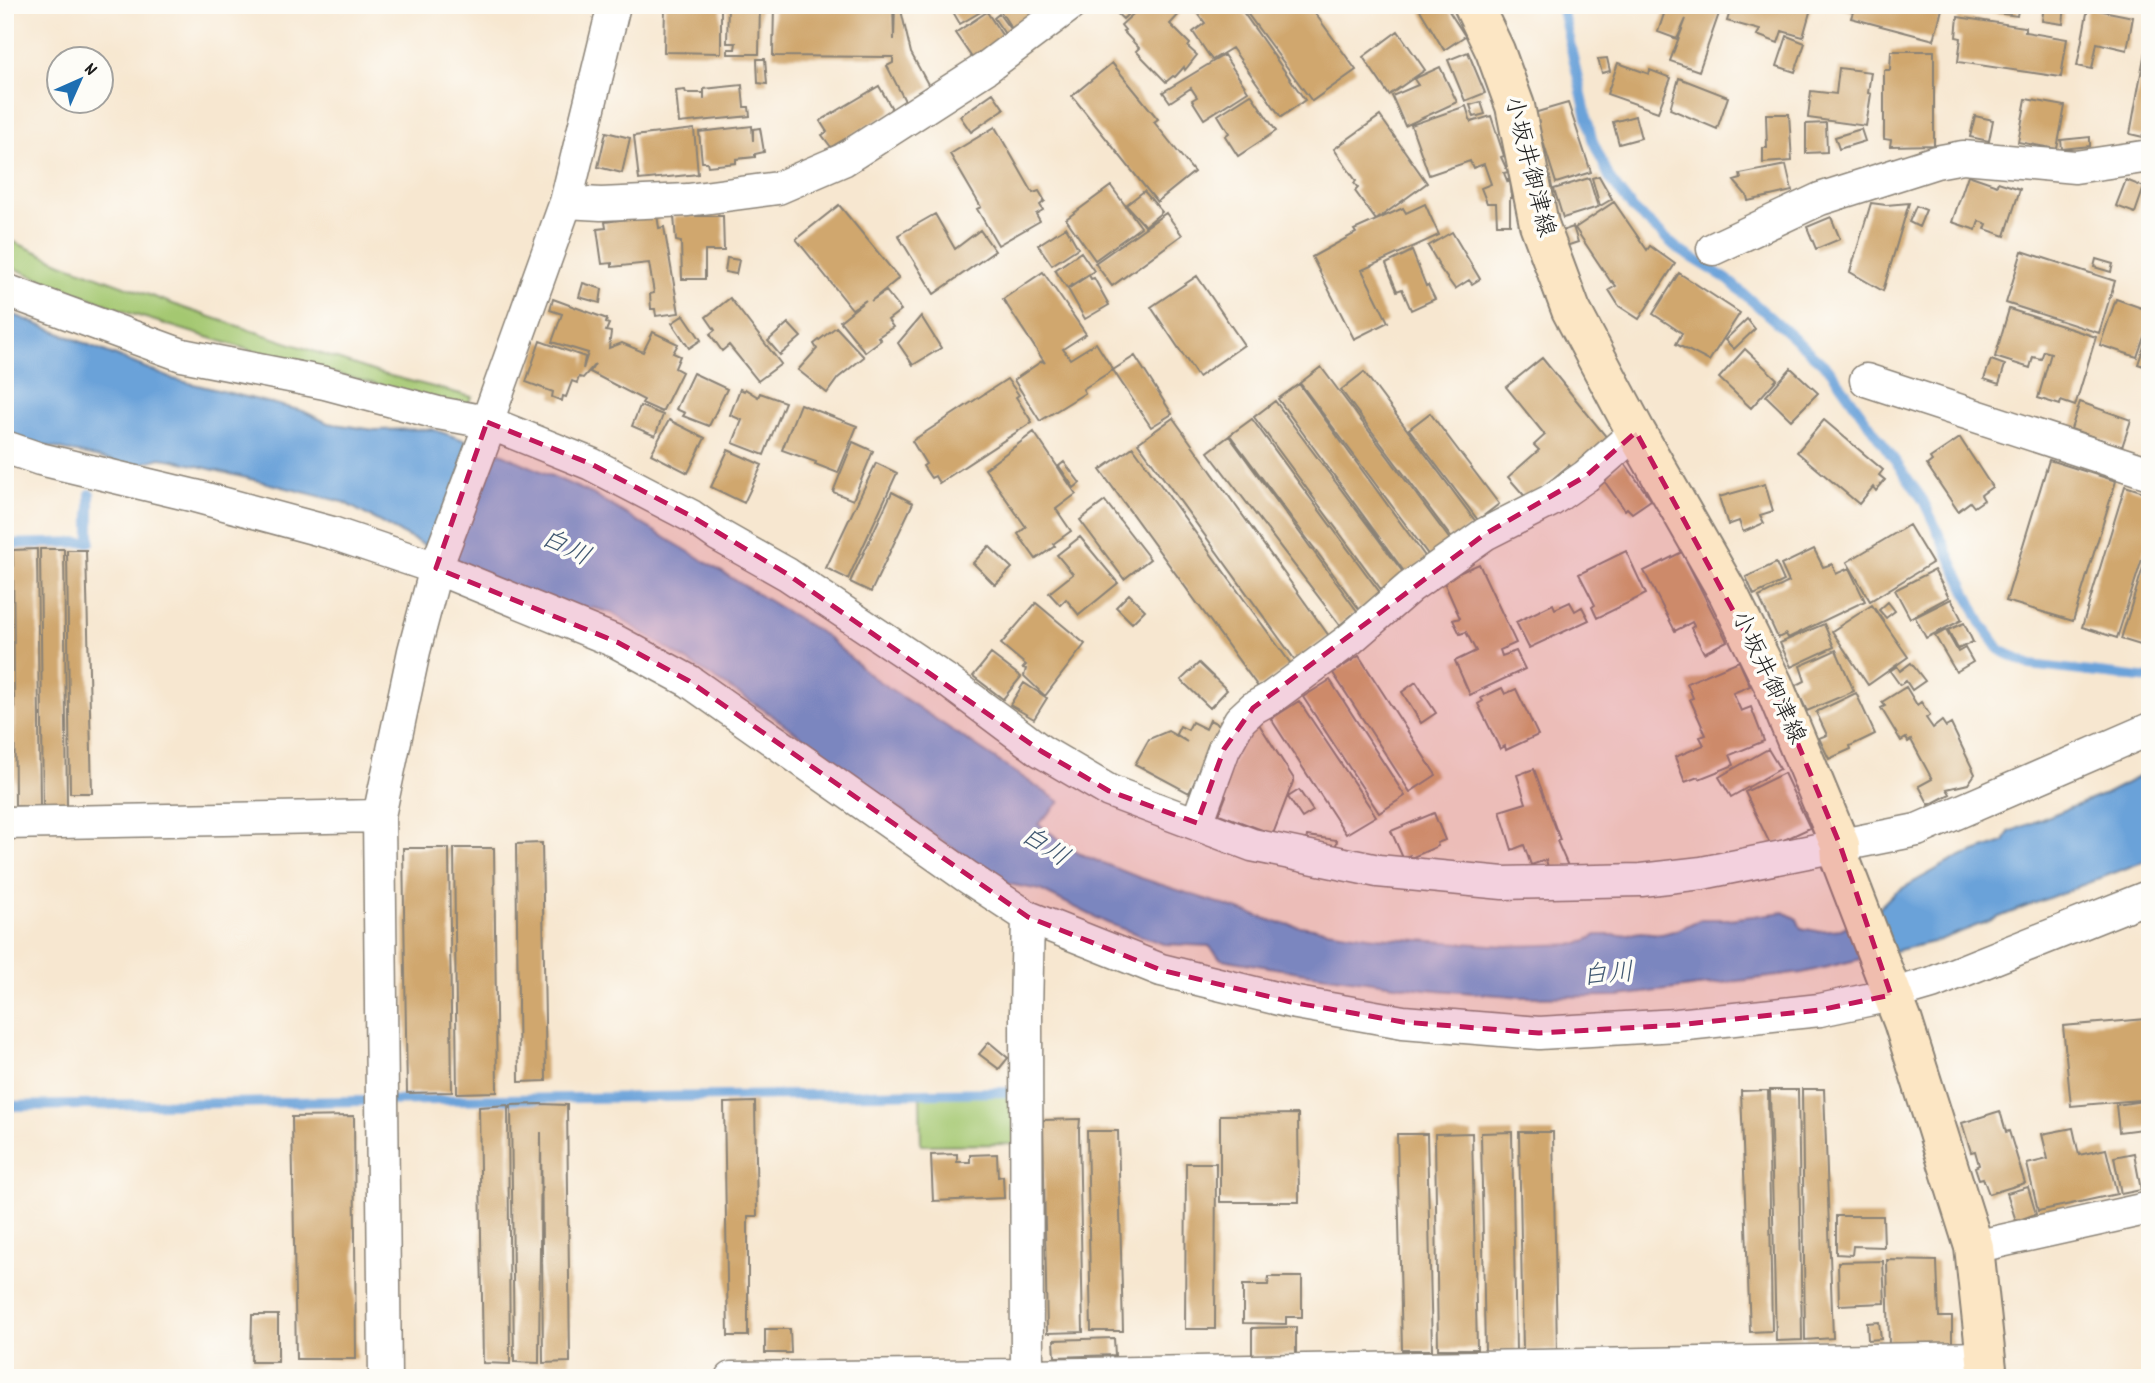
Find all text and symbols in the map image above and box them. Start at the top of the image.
north arrow [46,46,116,116]
text: N [77,58,102,83]
street label: 小坂井御津線 [1494,93,1562,241]
water label: 白川 [534,521,596,577]
street label: 小坂井御津線 [1721,606,1813,750]
water label: 白川 [1012,818,1076,878]
water label: 白川 [1580,955,1636,997]

